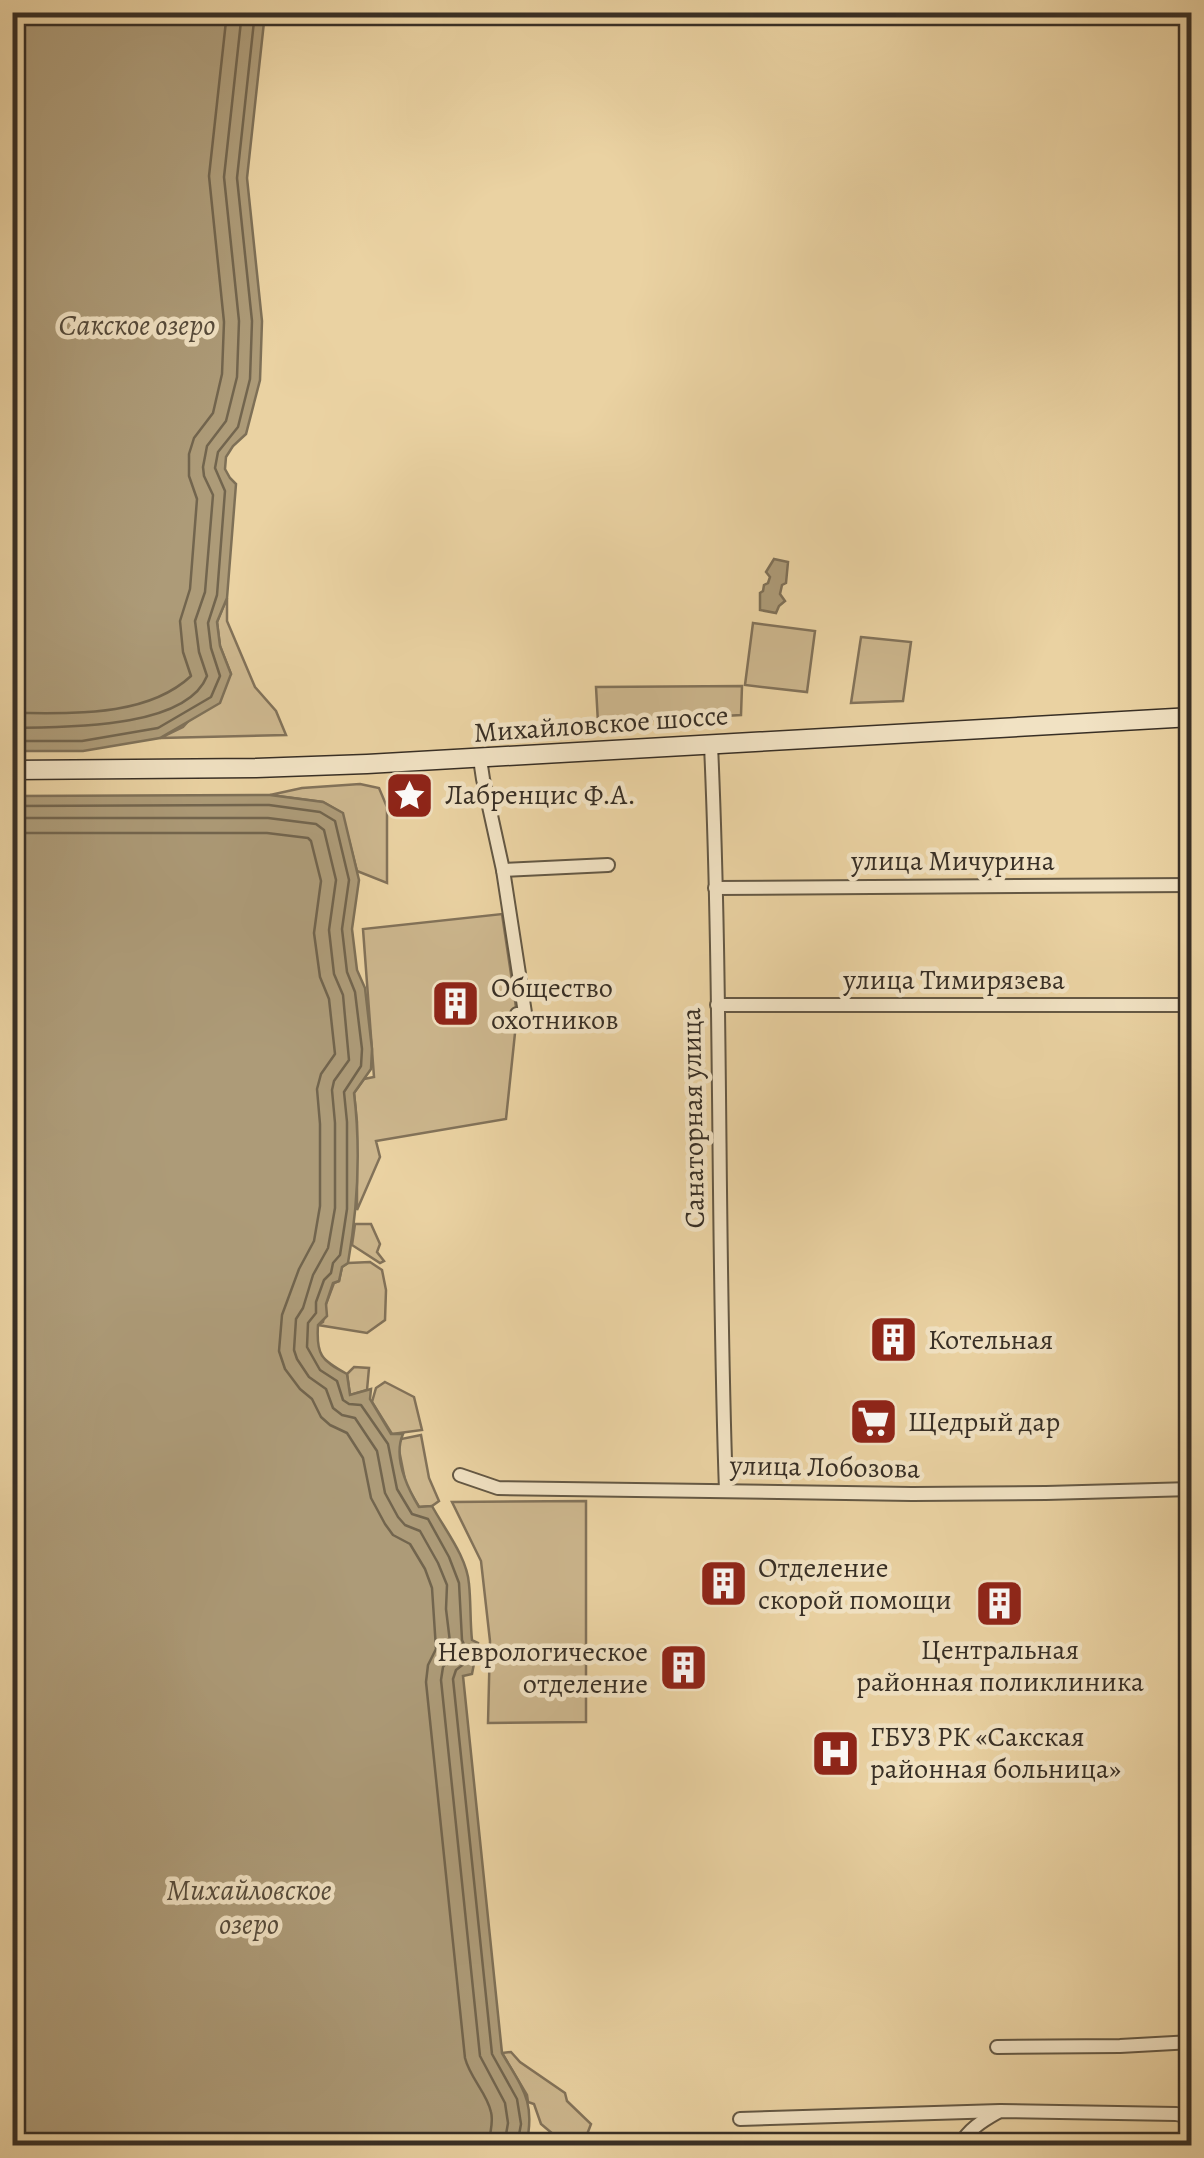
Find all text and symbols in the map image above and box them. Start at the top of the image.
water label: Сакское озеро [59,305,215,345]
street label: Михайловское шоссе [472,696,730,752]
place icon: Лабренцис Ф.А. [384,769,436,821]
place label: Лабренцис Ф.А. [445,776,636,814]
street label: улица Мичурина [850,842,1055,880]
street label: улица Тимирязева [842,961,1065,999]
place label: Общество охотников [491,969,619,1039]
building icon: Общество охотников [430,978,482,1030]
street label: Санаторная улица [672,1007,714,1229]
building icon: Котельная [867,1314,919,1366]
place label: Котельная [928,1321,1053,1359]
supermarket icon: Щедрый дар [847,1396,899,1448]
place label: Щедрый дар [908,1403,1060,1441]
street label: улица Лобозова [729,1446,920,1488]
place label: Отделение скорой помощи [758,1549,952,1619]
building icon: Отделение скорой помощи [697,1558,749,1610]
building icon: Центральная районная поликлиника [974,1577,1026,1629]
place label: Центральная районная поликлиника [856,1631,1144,1701]
place label: Неврологическое отделение [437,1633,648,1703]
building icon: Неврологическое отделение [657,1642,709,1694]
place label: ГБУЗ РК «Сакская районная больница» [870,1718,1121,1788]
hospital icon: ГБУЗ РК «Сакская районная больница» [809,1727,861,1779]
water label: Михайловское озеро [166,1870,332,1944]

